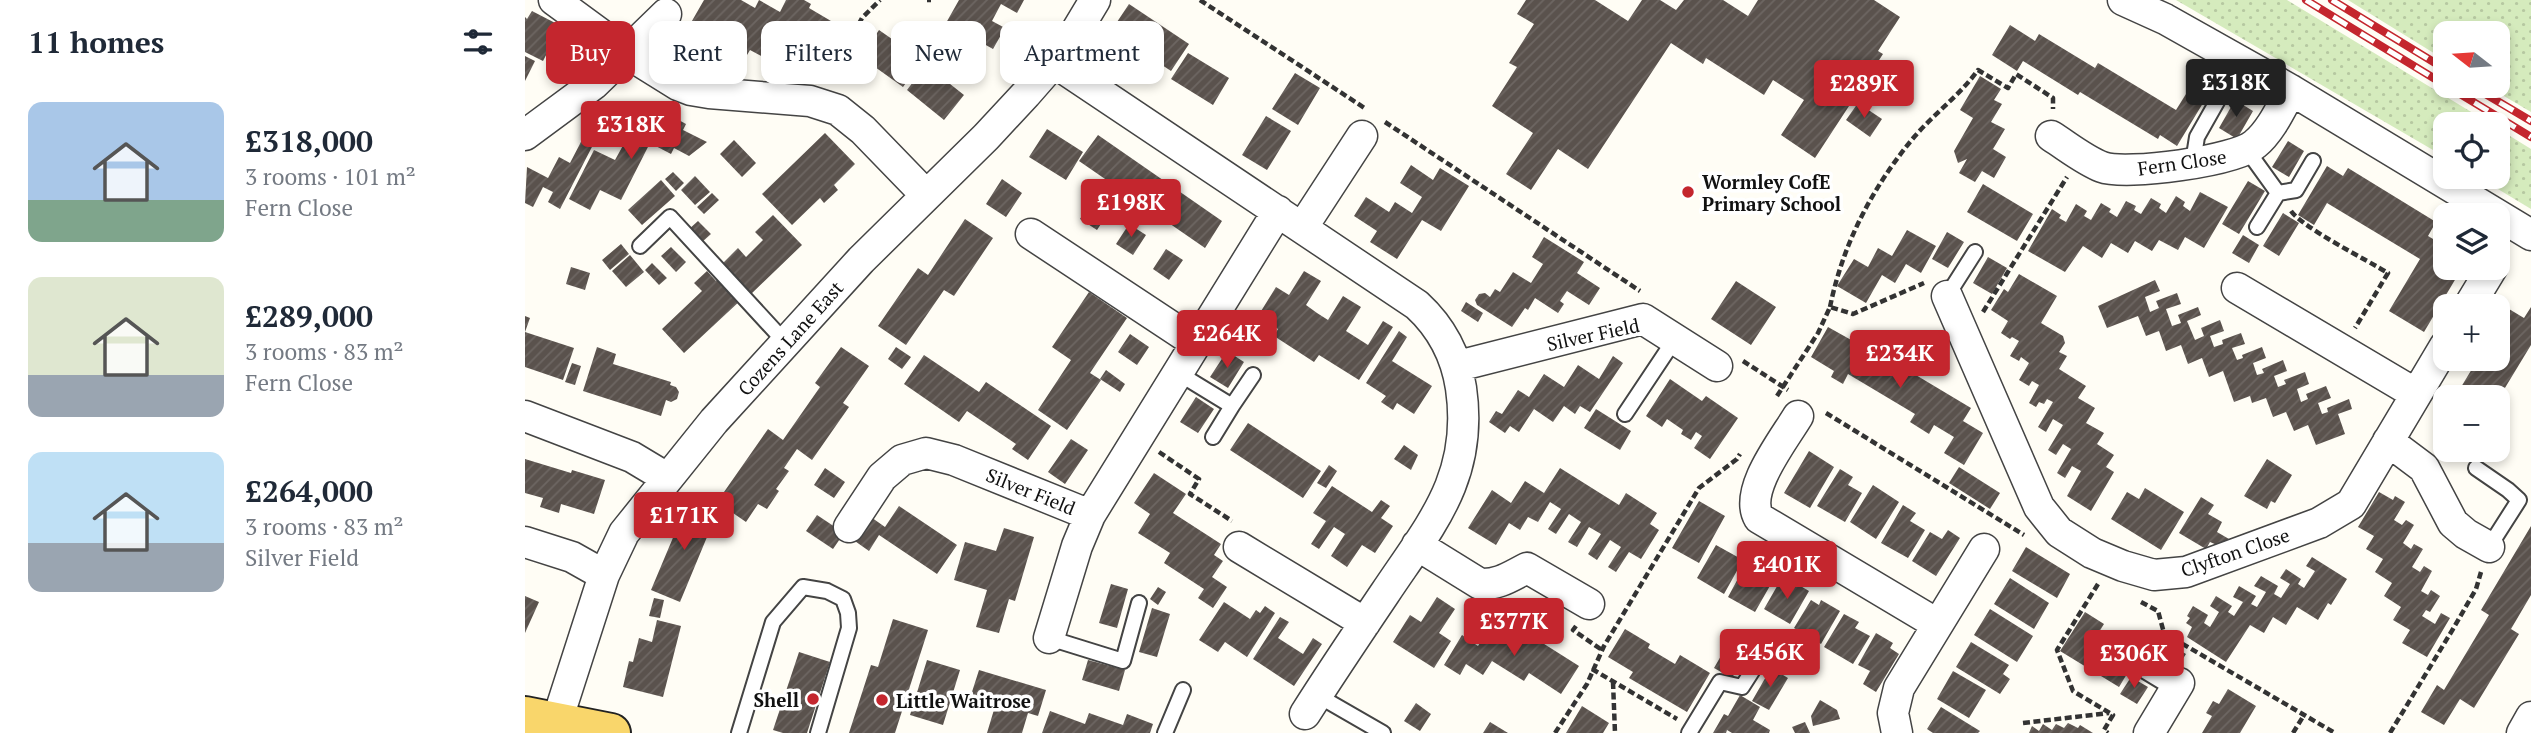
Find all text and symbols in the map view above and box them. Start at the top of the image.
chip: Buy [546,21,635,84]
chip: Rent [649,21,747,84]
chip: Filters [761,21,877,84]
chip: New [891,21,986,84]
chip: Apartment [1000,21,1164,84]
north arrow [2433,21,2509,98]
map controls [2433,21,2510,462]
text: 11 homes [28,22,164,62]
icon: filters [459,23,497,61]
pin: £289K [1815,60,1913,120]
pin: £318K [2187,60,2285,119]
text: £318K [2202,66,2270,97]
text: £289K [1830,67,1898,98]
pin: £318K [582,102,680,161]
text: £318K [597,108,665,139]
button: locate [2433,112,2510,189]
text: £318,000 [245,121,373,161]
icon: home [84,130,168,214]
street label: Fern Close [2136,143,2228,181]
text: 3 rooms · 101 m² [245,161,416,192]
place label: Wormley CofE Primary School [1702,169,1841,216]
pin: £198K [1082,180,1180,239]
marker: Wormley CofE Primary School [1680,184,1696,200]
text: £198K [1097,186,1165,217]
text: Fern Close [245,192,353,223]
button: layers [2433,203,2510,280]
street label: Cozens Lane East [732,275,848,401]
button: + [2433,294,2510,371]
text: £289,000 [245,296,373,336]
icon: home [84,305,168,389]
pin: £264K [1178,310,1276,370]
street label: Silver Field [1544,312,1642,356]
text: £264K [1193,317,1261,348]
pin: £234K [1851,330,1949,390]
text: 3 rooms · 83 m² [245,336,404,367]
text: £234K [1866,337,1934,368]
text: Fern Close [245,367,353,398]
button: − [2433,385,2510,462]
street label: Silver Field [983,462,1080,520]
text: £264,000 [245,471,373,511]
icon: home [84,480,168,564]
pin: £171K [635,492,733,552]
text: £171K [650,499,718,530]
text: 3 rooms · 83 m² [245,511,404,542]
street label: Clyfton Close [2177,522,2293,582]
text: Silver Field [245,542,359,573]
pin: £401K [1738,542,1836,601]
text: £401K [1753,548,1821,579]
pin: £377K [1465,598,1563,658]
text: £377K [1480,605,1548,636]
pin: £456K [1721,630,1819,689]
pin: £306K [2085,630,2183,690]
text: £456K [1736,636,1804,667]
text: £306K [2100,637,2168,668]
place label: Shell [753,687,799,712]
place label: Little Waitrose [896,688,1031,713]
marker: Shell [805,691,821,707]
marker: Little Waitrose [874,692,890,708]

